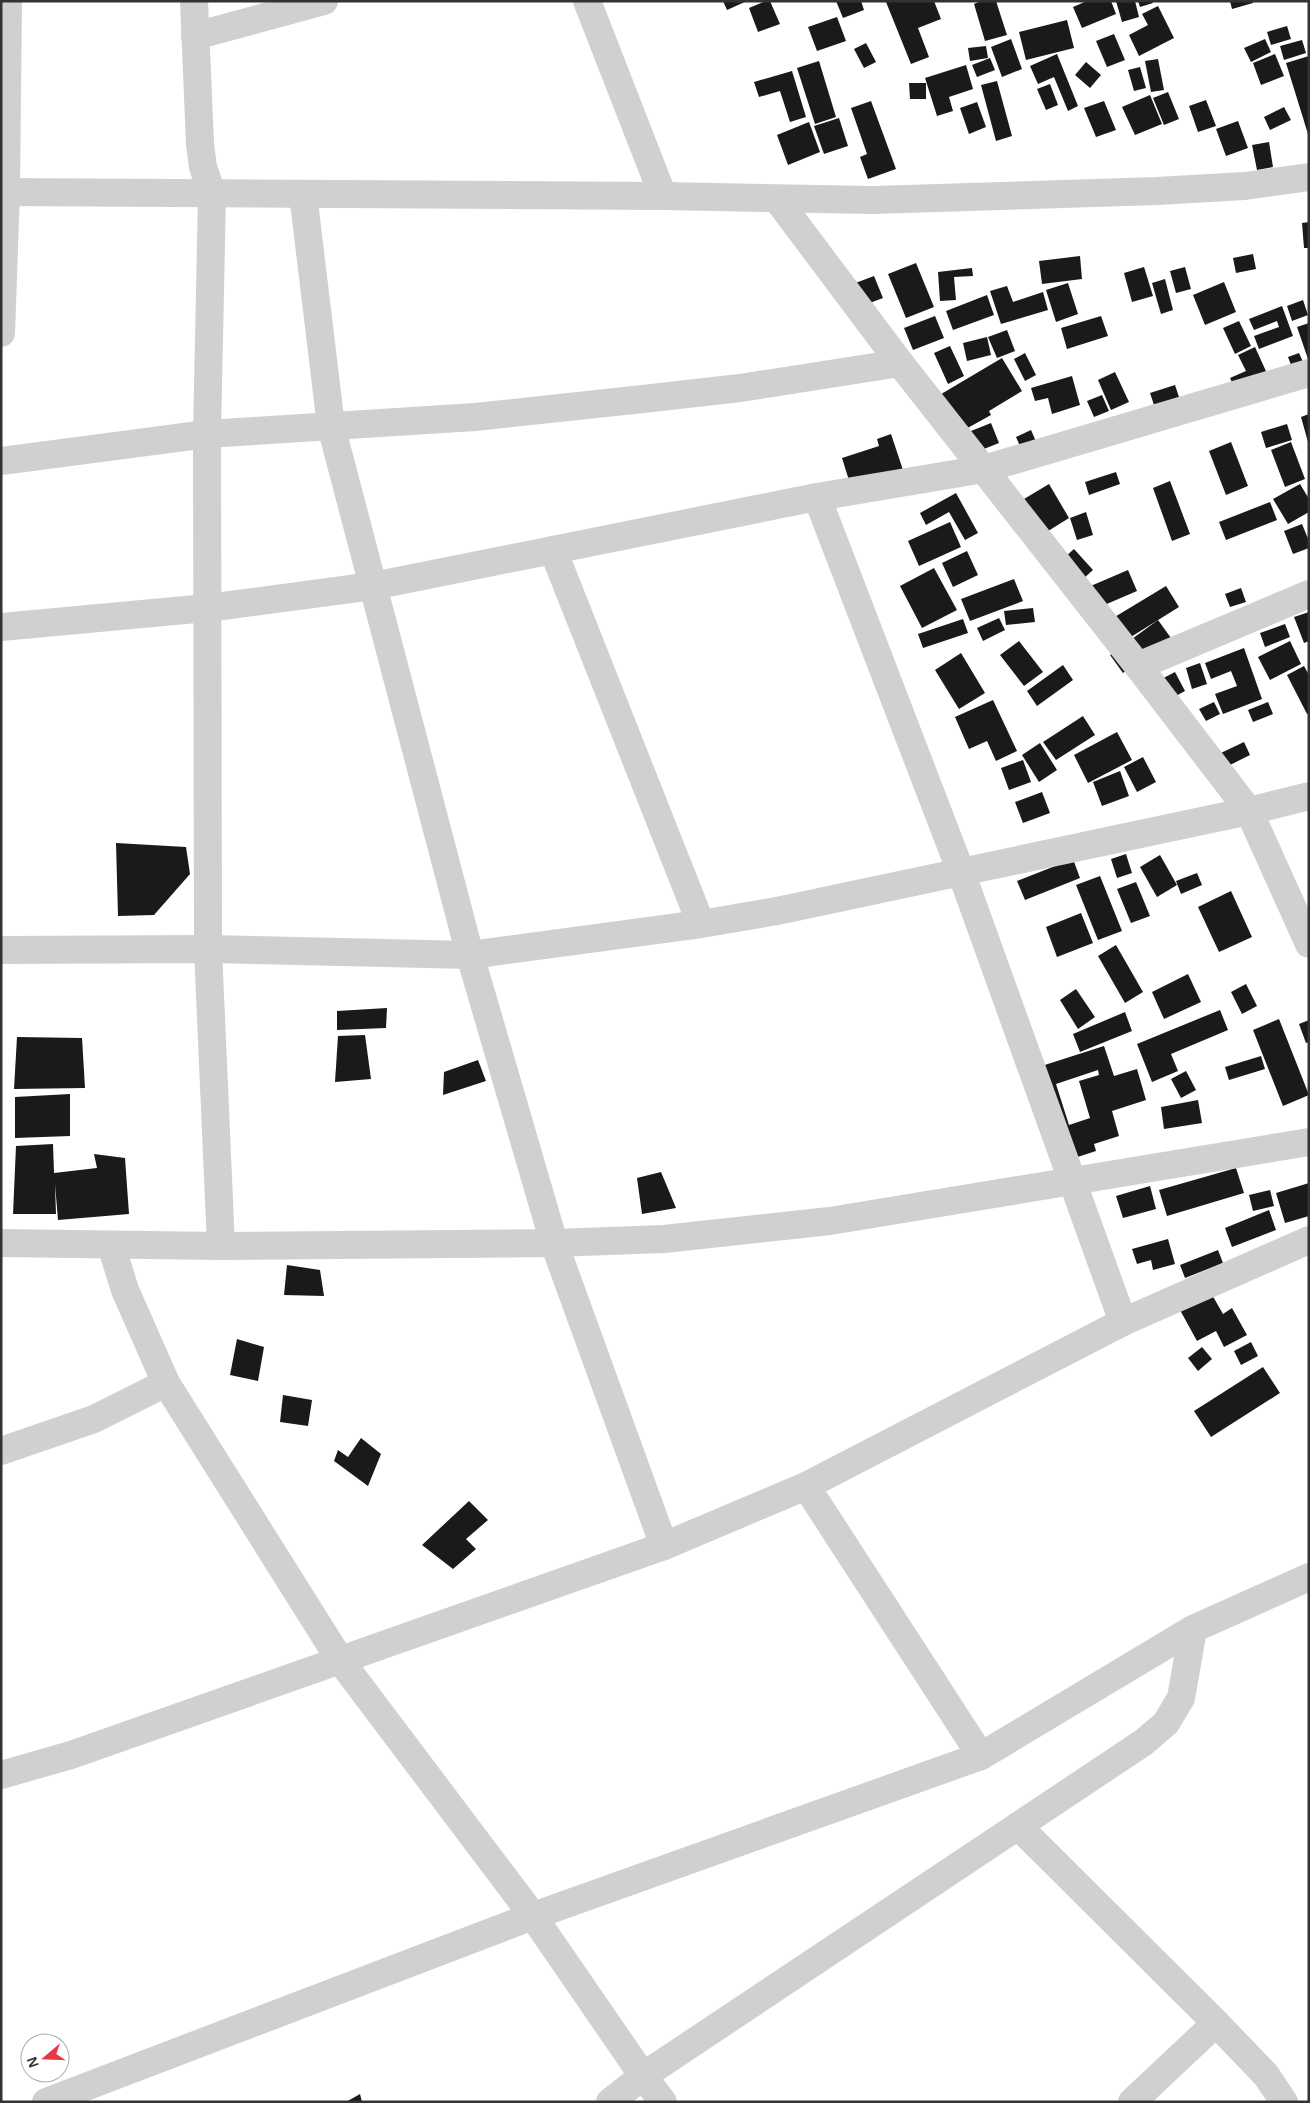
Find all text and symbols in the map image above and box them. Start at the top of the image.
north arrow [20,2033,70,2083]
text: N [23,2055,42,2070]

